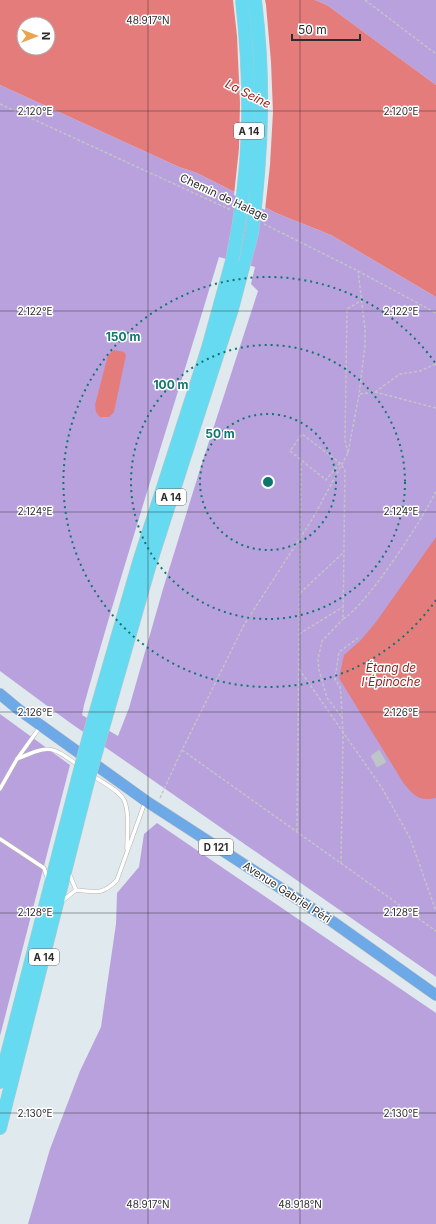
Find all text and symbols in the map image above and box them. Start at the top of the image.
text: 48.917°N [126,14,170,26]
north arrow [16,16,56,56]
scale bar [292,16,360,42]
text: 50 m [298,22,327,37]
text: N [39,32,53,40]
water label: La Seine [223,76,274,111]
text: 2.120°E [17,105,53,117]
text: 2.120°E [383,105,419,117]
road number: A 14 [234,123,264,139]
street label: Chemin de Halage [178,170,270,224]
text: 2.122°E [18,305,52,317]
text: 2.122°E [384,305,418,317]
text: 150 m [106,329,140,344]
text: 100 m [153,377,189,392]
text: 50 m [205,426,235,441]
centre of rings [261,475,275,489]
road number: A 14 [156,489,186,505]
text: 2.124°E [18,505,52,517]
text: 2.124°E [384,505,418,517]
water label: Étang de l'Épinoche [361,660,421,689]
text: 2.126°E [17,706,53,718]
text: 2.126°E [383,706,419,718]
road number: D 121 [199,839,233,855]
street label: Avenue Gabriel Péri [240,858,334,926]
text: 2.128°E [18,906,52,918]
text: 2.128°E [384,906,418,918]
road number: A 14 [29,949,59,965]
text: 2.130°E [17,1107,53,1119]
text: 2.130°E [383,1107,419,1119]
text: 48.917°N [126,1198,170,1210]
text: 48.918°N [278,1198,322,1210]

